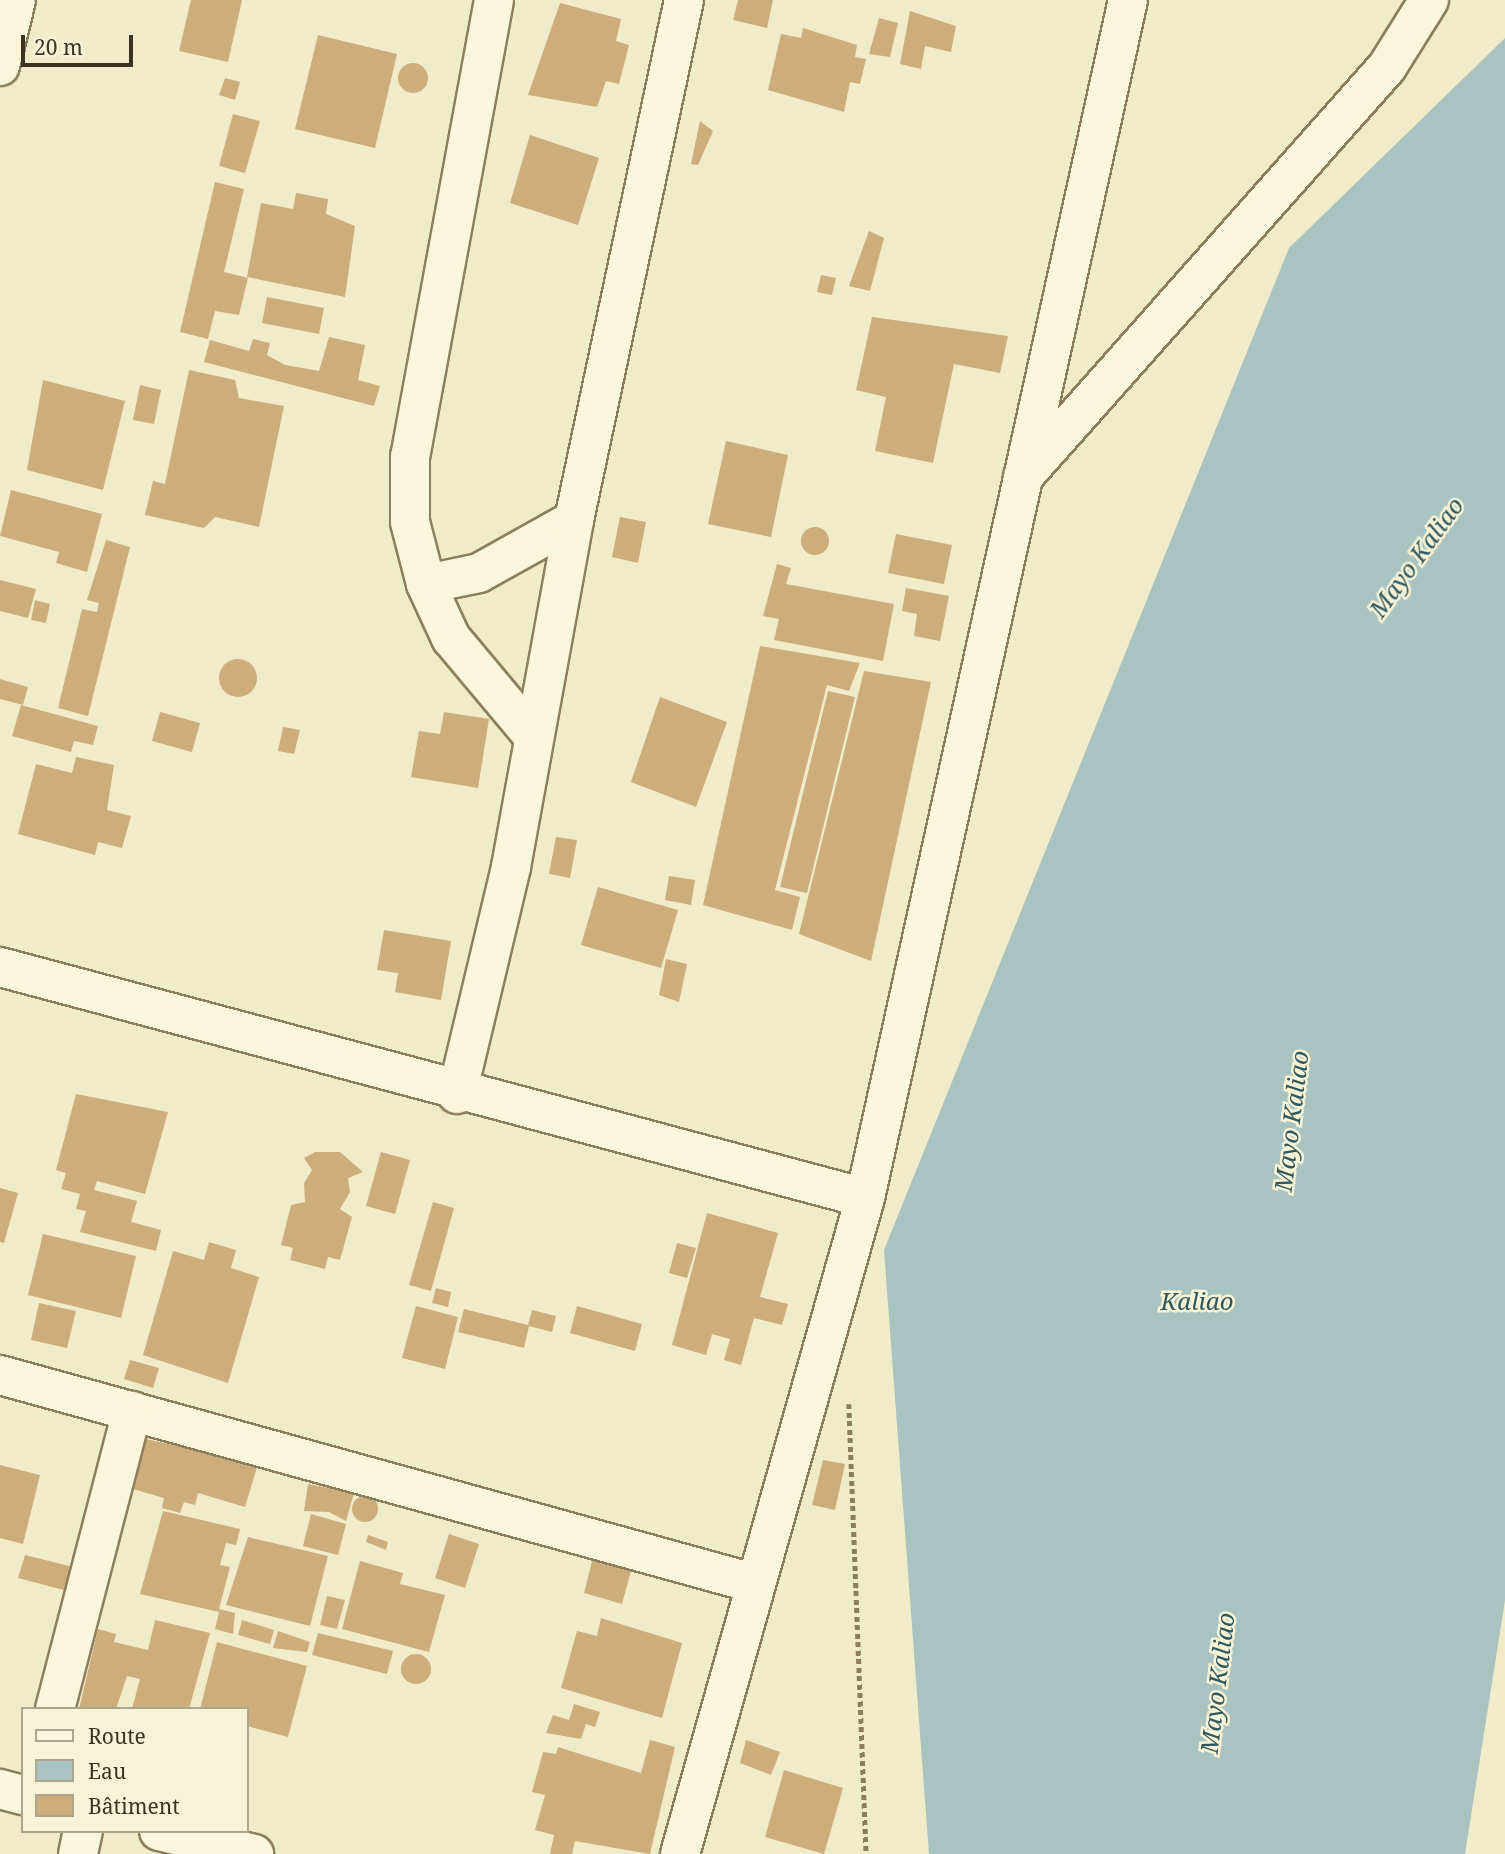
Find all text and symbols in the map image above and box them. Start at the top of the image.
scale bar [24,21,136,65]
text: 20 m [34,33,83,61]
water label: Mayo Kaliao [1363,491,1469,623]
water label: Mayo Kaliao [1268,1049,1314,1193]
water label: Kaliao [1161,1287,1233,1315]
water label: Mayo Kaliao [1194,1611,1240,1755]
legend [21,1707,248,1833]
text: Route [88,1722,146,1750]
text: Eau [88,1757,126,1785]
text: Bâtiment [88,1792,180,1820]

